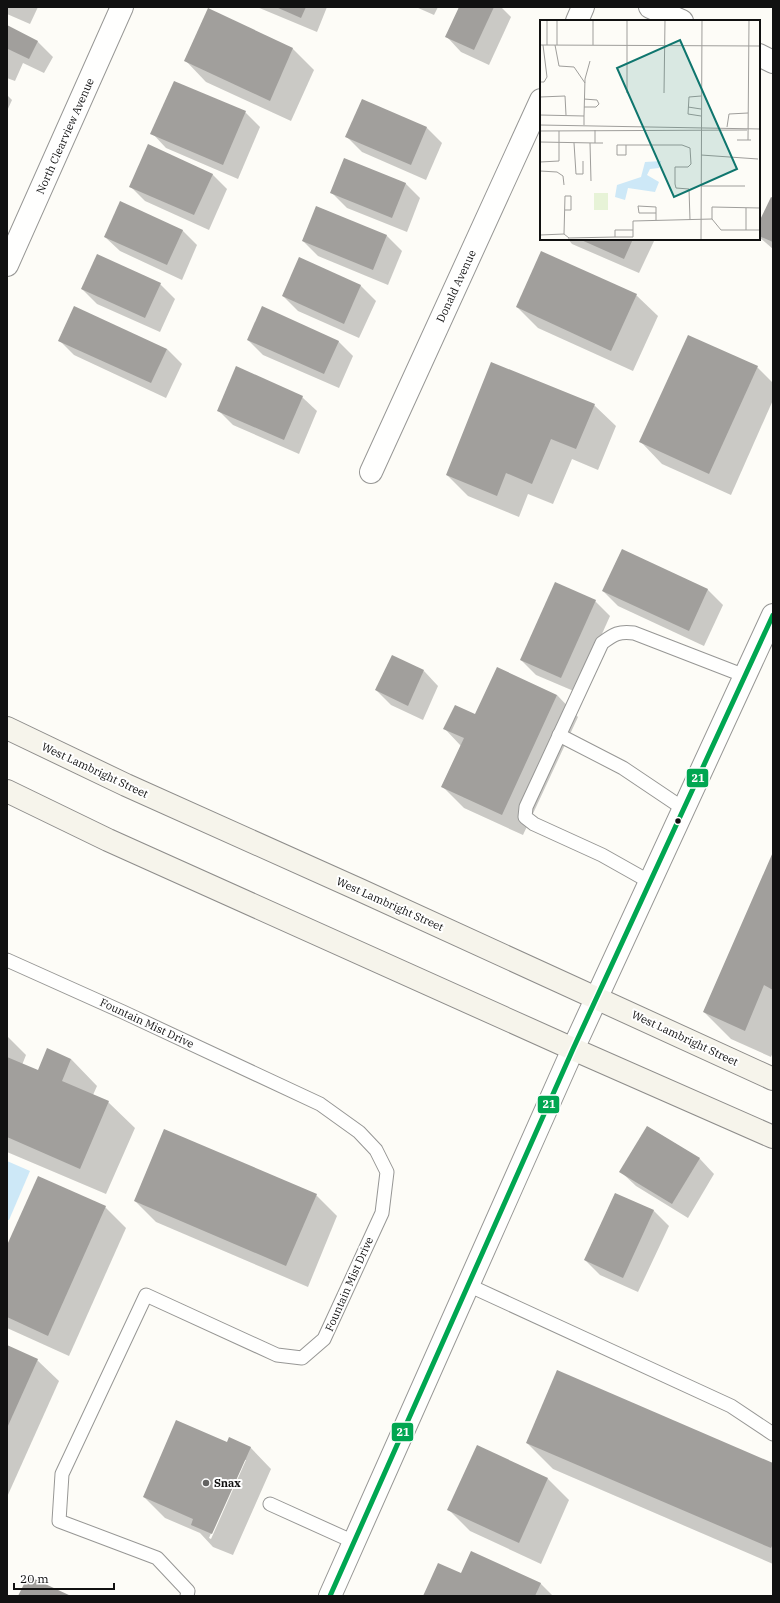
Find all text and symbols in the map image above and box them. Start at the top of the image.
inset map [540,20,760,240]
street label: North Clearview Avenue [33,76,97,196]
street label: Donald Avenue [433,248,479,324]
street label: West Lambright Street [40,739,151,801]
line badge: 21 [686,768,709,788]
text: 21 [691,771,705,785]
unlabelled marker [673,816,683,826]
street label: West Lambright Street [334,874,446,934]
street label: Fountain Mist Drive [98,995,196,1051]
street label: West Lambright Street [630,1007,741,1069]
line badge: 21 [537,1095,560,1114]
text: 21 [542,1097,556,1111]
street label: Fountain Mist Drive [322,1234,376,1333]
line badge: 21 [391,1422,414,1442]
text: 21 [396,1425,410,1439]
place label: Snax [214,1476,241,1490]
marker: Snax [201,1478,211,1488]
scale bar [14,1565,114,1591]
text: 20 m [20,1571,49,1586]

